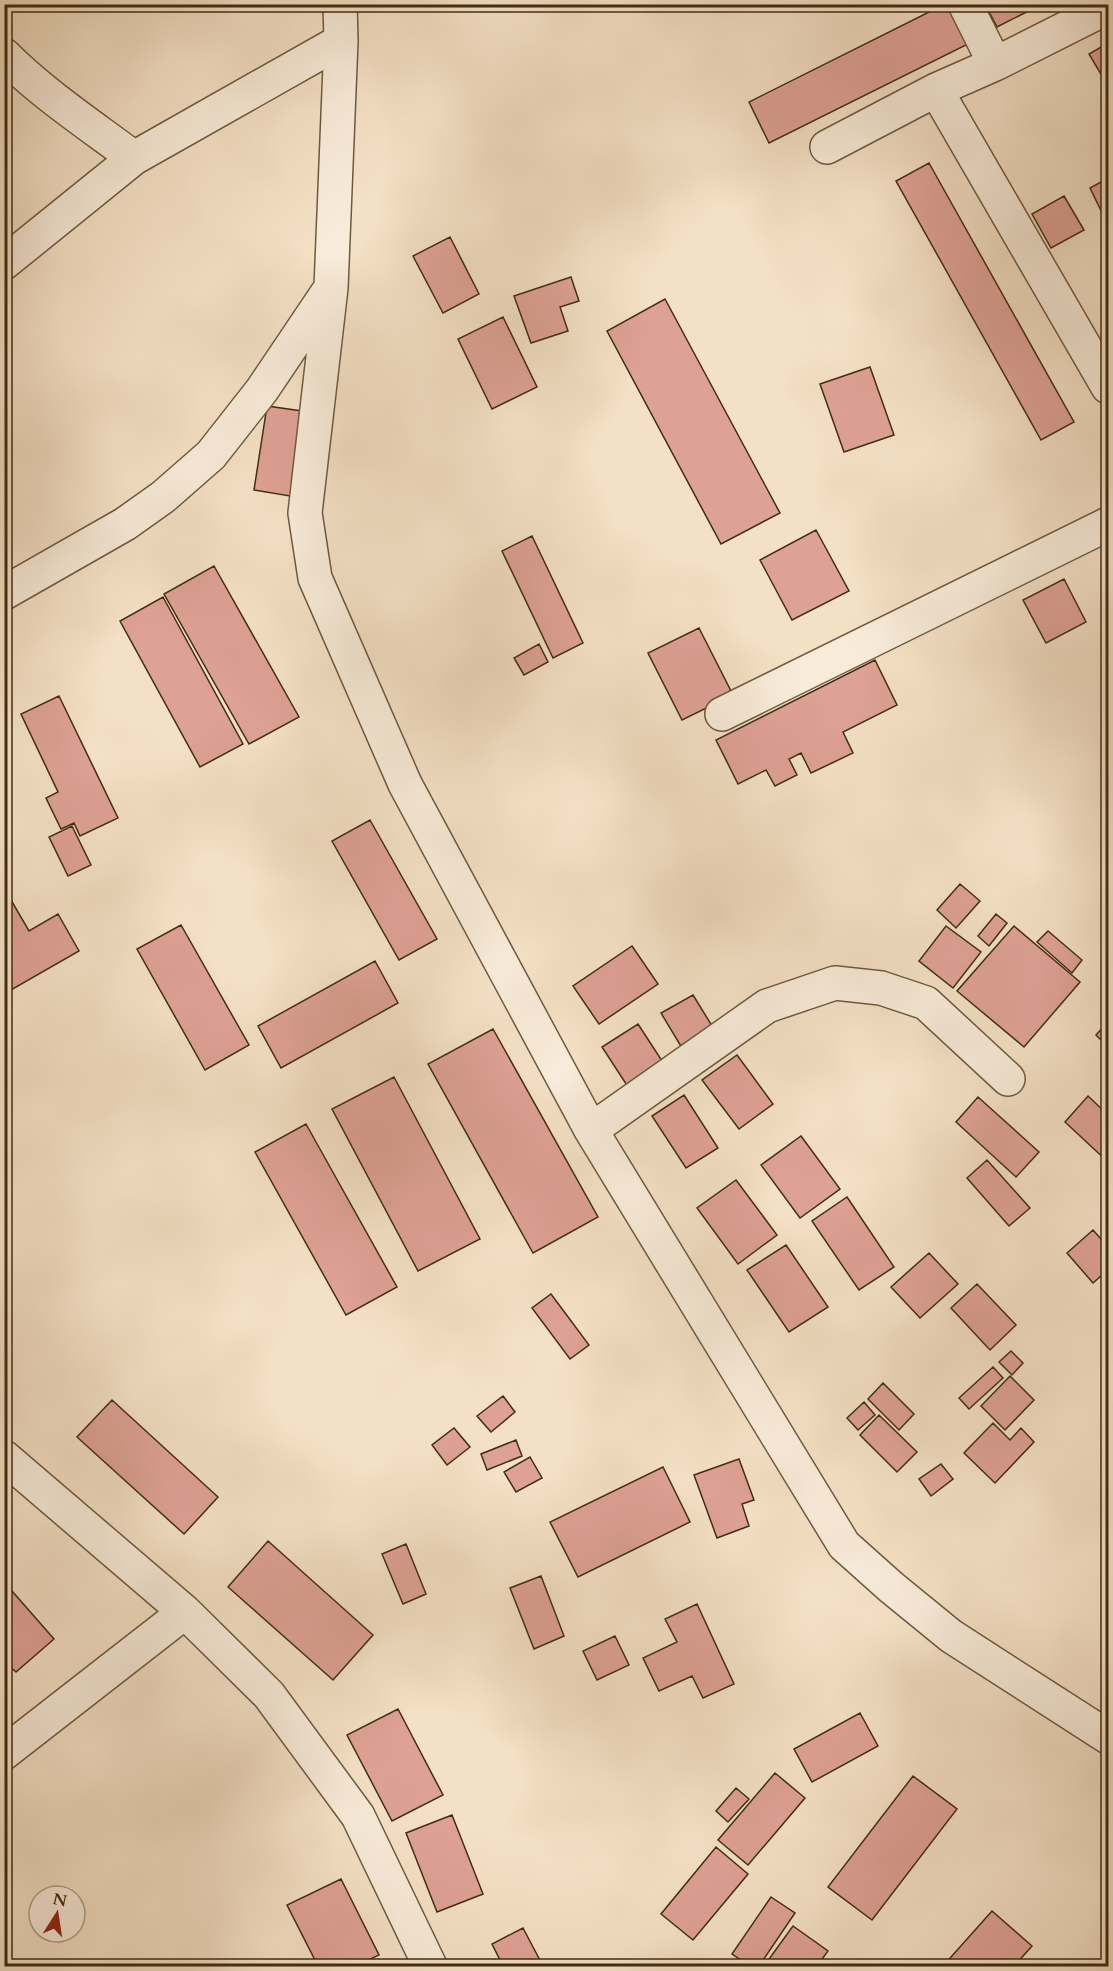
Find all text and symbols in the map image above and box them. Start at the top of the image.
north arrow [27,1884,87,1944]
text: N [51,1888,69,1913]

